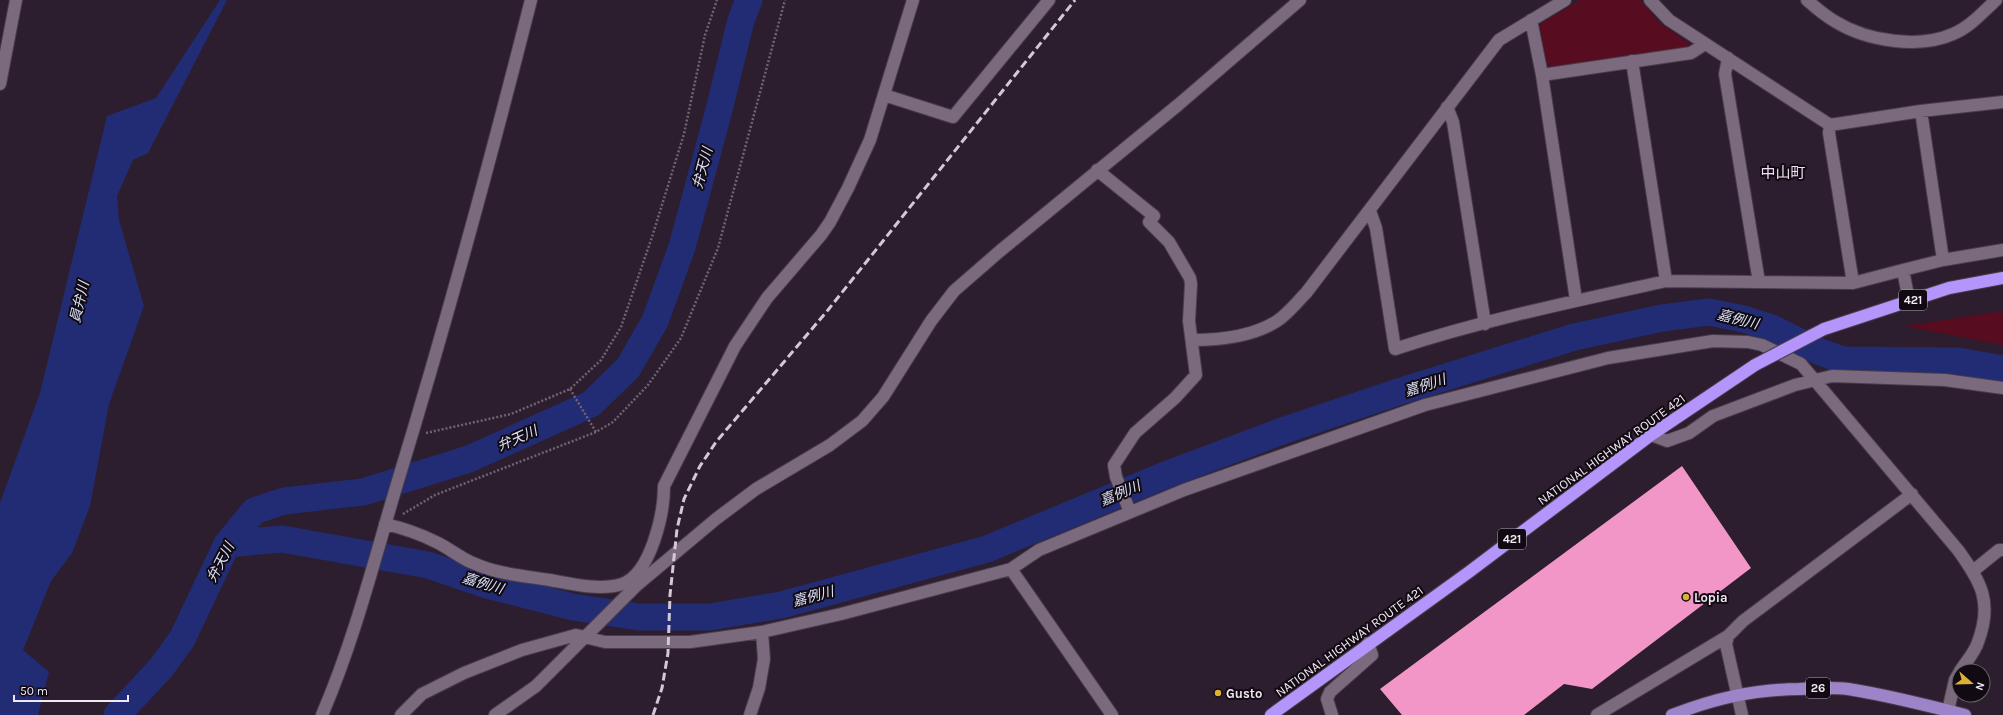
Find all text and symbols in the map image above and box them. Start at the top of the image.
water label: 弁天川 [689,144,717,191]
district label: 中山町 [1760,164,1806,182]
water label: 員弁川 [66,278,93,324]
road number: 421 [1899,290,1927,310]
water label: 嘉例川 [1715,306,1762,333]
water label: 嘉例川 [1403,370,1450,400]
street label: NATIONAL HIGHWAY ROUTE 421 [1535,391,1688,508]
water label: 弁天川 [495,421,542,455]
water label: 嘉例川 [1098,477,1145,509]
road number: 421 [1498,529,1526,549]
water label: 弁天川 [203,538,239,585]
water label: 嘉例川 [460,569,507,598]
water label: 嘉例川 [791,582,838,610]
street label: NATIONAL HIGHWAY ROUTE 421 [1273,583,1426,700]
place label: Lopia [1694,590,1728,605]
marker: Lopia [1681,592,1691,602]
north arrow [1951,663,1991,703]
scale bar [14,677,128,703]
road number: 26 [1806,678,1830,698]
text: N [1972,680,1987,692]
text: 50 m [20,684,48,698]
place label: Gusto [1226,686,1262,701]
marker: Gusto [1213,688,1223,698]

